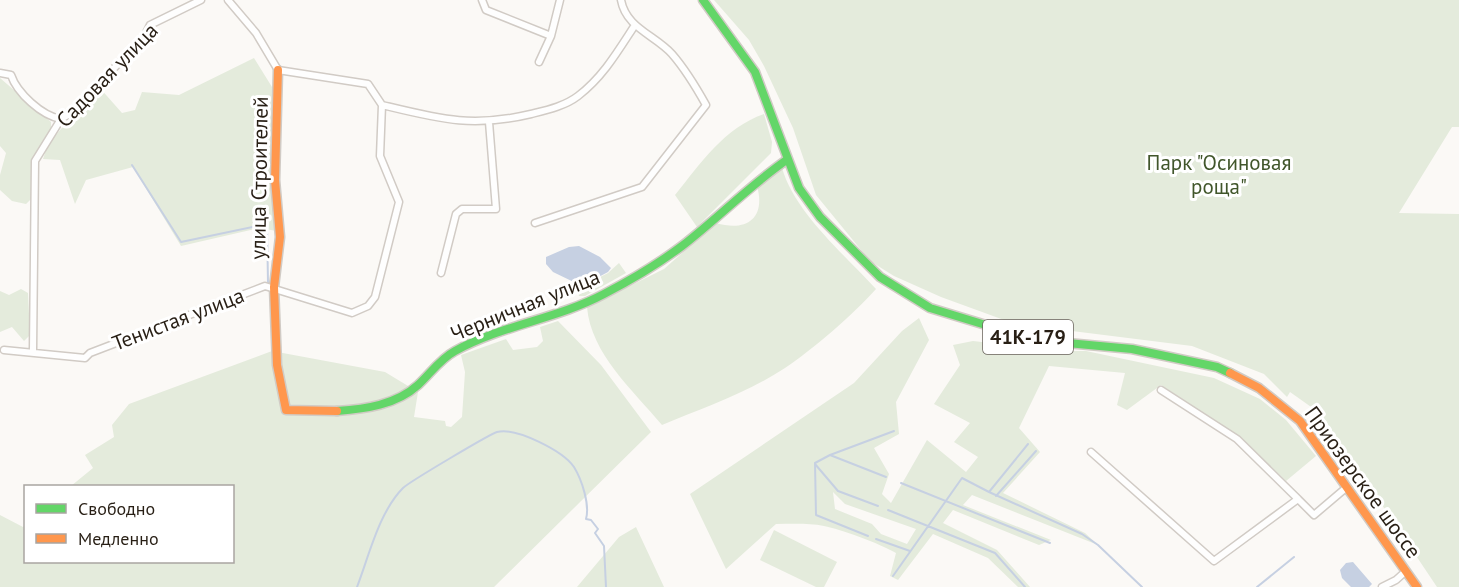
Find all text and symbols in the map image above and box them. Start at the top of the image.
street label: Садовая улица [50,17,164,133]
street label: улица Строителей [244,96,274,260]
park label: Парк "Осиновая роща" [1147,149,1291,200]
street label: Черничная улица [446,263,604,347]
street label: Тенистая улица [108,281,248,357]
road number: 41К-179 [983,320,1073,354]
street label: Приозерское шоссе [1299,401,1427,563]
legend [24,485,234,563]
text: Свободно [78,497,155,520]
text: Медленно [78,527,159,550]

